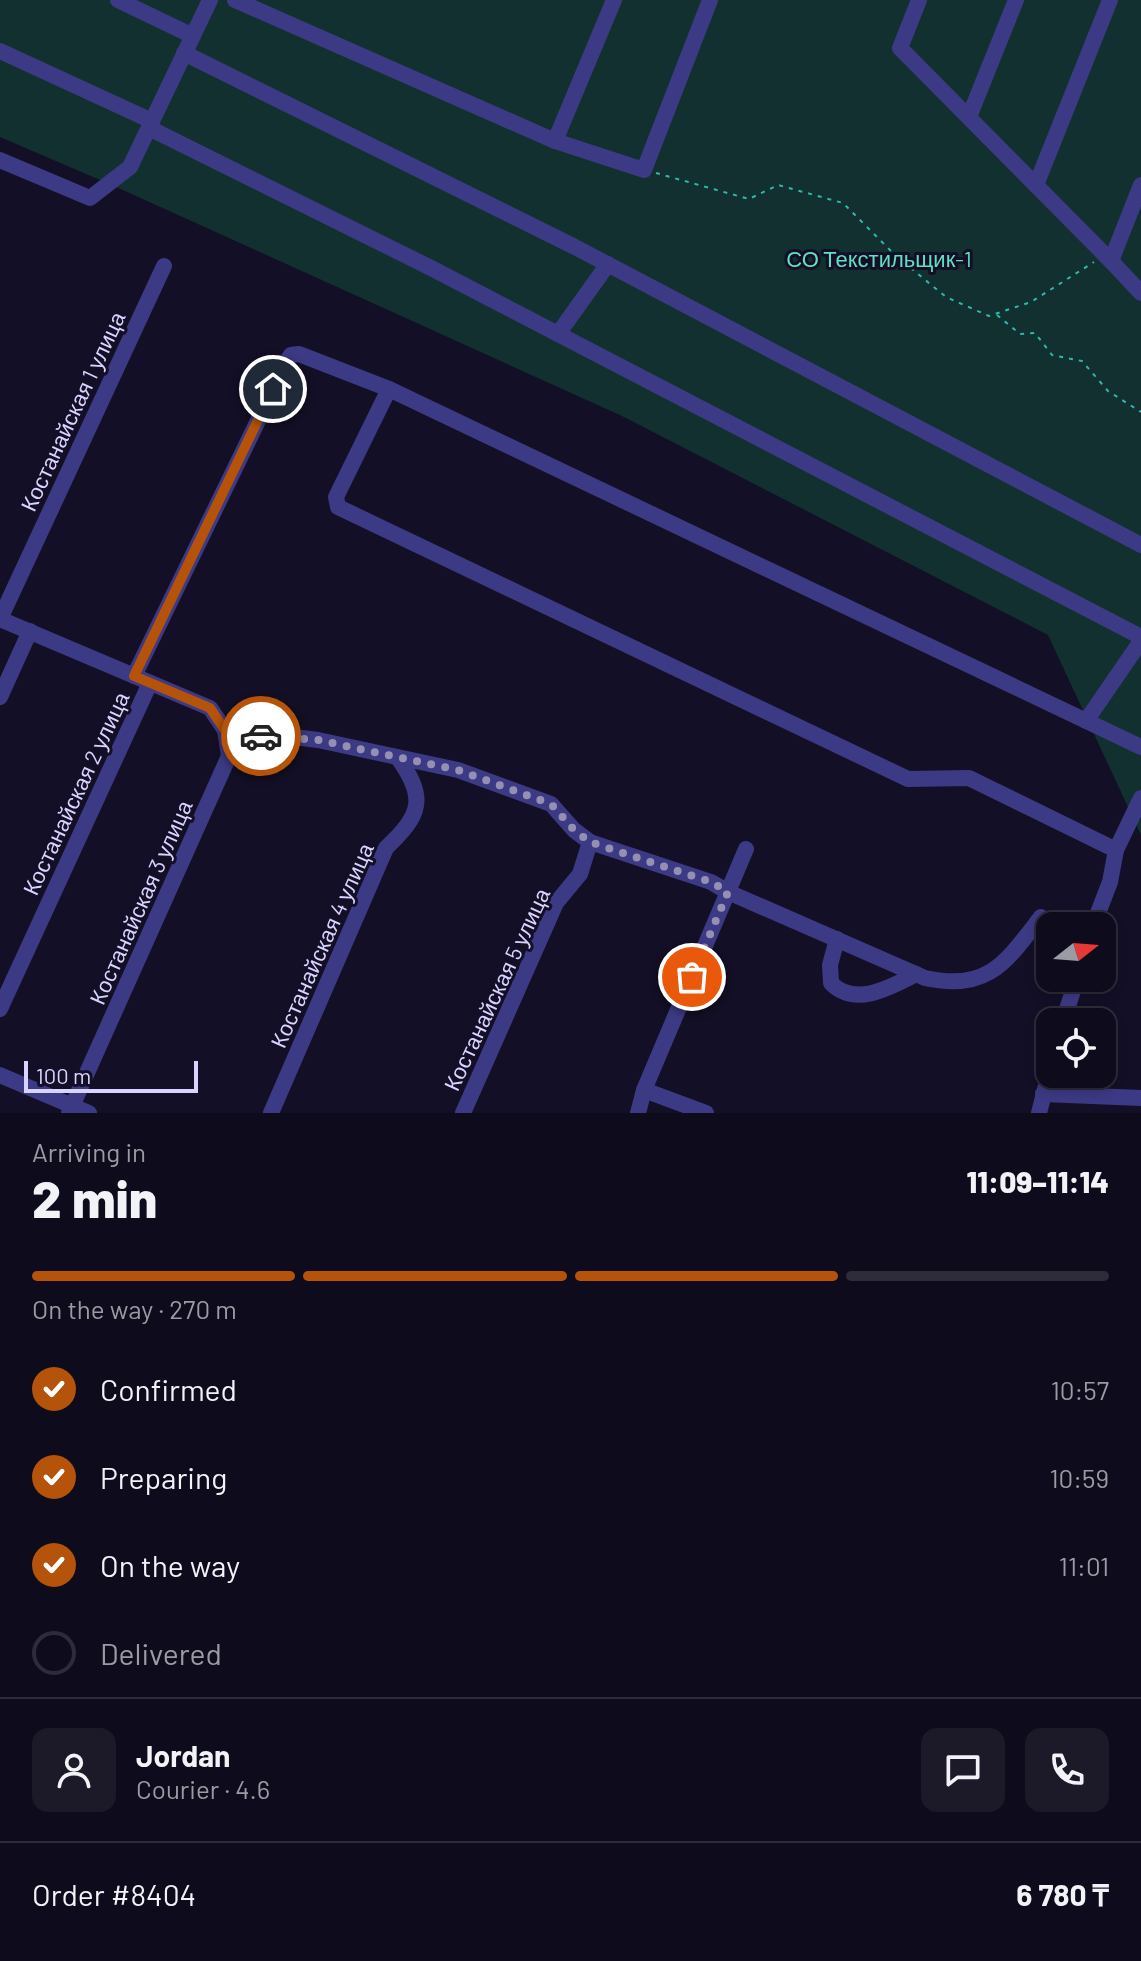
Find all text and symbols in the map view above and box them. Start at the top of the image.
park label: СО Текстильщик-1 [786,245,972,272]
street label: Костанайская 1 улица [14,306,131,515]
pin [239,355,307,423]
icon: home [251,367,295,411]
street label: Костанайская 2 улица [16,687,135,899]
courier [221,696,301,776]
icon: car [239,714,283,758]
street label: Костанайская 3 улица [83,795,198,1008]
street label: Костанайская 4 улица [264,838,379,1052]
street label: Костанайская 5 улица [438,883,556,1095]
north arrow [1036,912,1116,992]
map controls [1036,912,1116,1088]
pin [658,943,726,1011]
icon: bag [670,955,714,999]
button: locate [1036,1008,1116,1088]
scale bar [24,1057,198,1093]
text: 100 m [36,1062,91,1088]
text: Arriving in [32,1136,146,1167]
text: 11:09–11:14 [966,1163,1109,1199]
text: 2 min [32,1166,157,1228]
text: On the way · 270 m [32,1293,237,1324]
icon: check [32,1367,76,1411]
text: Confirmed [100,1371,237,1407]
text: 10:57 [1051,1374,1109,1405]
icon: check [32,1455,76,1499]
text: Preparing [100,1459,227,1495]
text: 10:59 [1049,1462,1109,1493]
icon: check [32,1543,76,1587]
text: On the way [100,1547,240,1583]
text: 11:01 [1059,1550,1109,1581]
text: Delivered [100,1635,222,1671]
button: person [32,1728,116,1812]
button: chat [921,1728,1005,1812]
button: phone [1025,1728,1109,1812]
text: Jordan [136,1737,231,1773]
text: Courier · 4.6 [136,1773,270,1804]
text: Order #8404 [32,1876,196,1912]
text: 6 780 ₸ [1016,1876,1109,1912]

